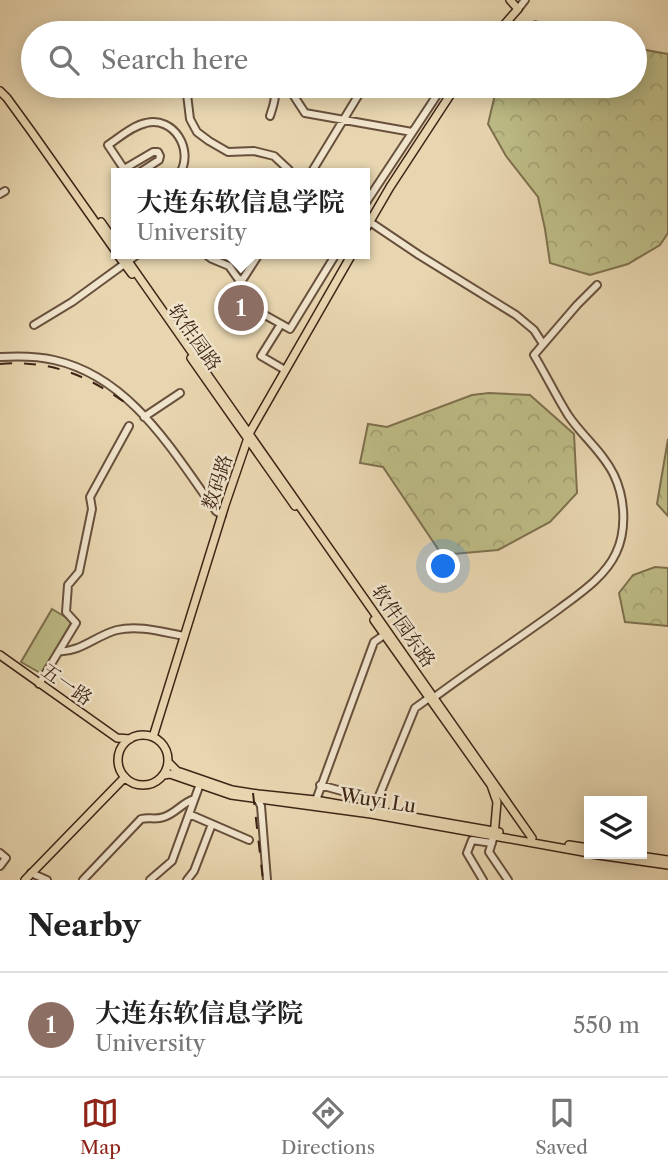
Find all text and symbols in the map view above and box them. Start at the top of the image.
search box [21,21,647,98]
icon: search [45,41,83,79]
text: Search here [101,44,248,76]
popup [111,168,370,259]
text: 大连东软信息学院 [136,186,345,218]
text: University [136,218,247,246]
pin: 1 [218,282,264,334]
street label: 软件园路 [163,300,226,375]
street label: 数码路 [198,451,237,513]
your location [426,549,460,583]
street label: 软件园东路 [367,581,440,672]
street label: 五一路 [37,659,97,710]
street label: Wuyi Lu [337,783,418,818]
map controls [584,796,647,859]
button: layers [584,796,647,859]
text: Nearby [28,907,141,944]
text: 大连东软信息学院 [95,997,303,1029]
text: 1 [46,1011,56,1039]
text: 550 m [573,1011,640,1039]
text: University [95,1029,206,1057]
tab: Map [80,1094,121,1159]
tab: Directions [281,1094,375,1159]
tab: Saved [535,1094,588,1159]

